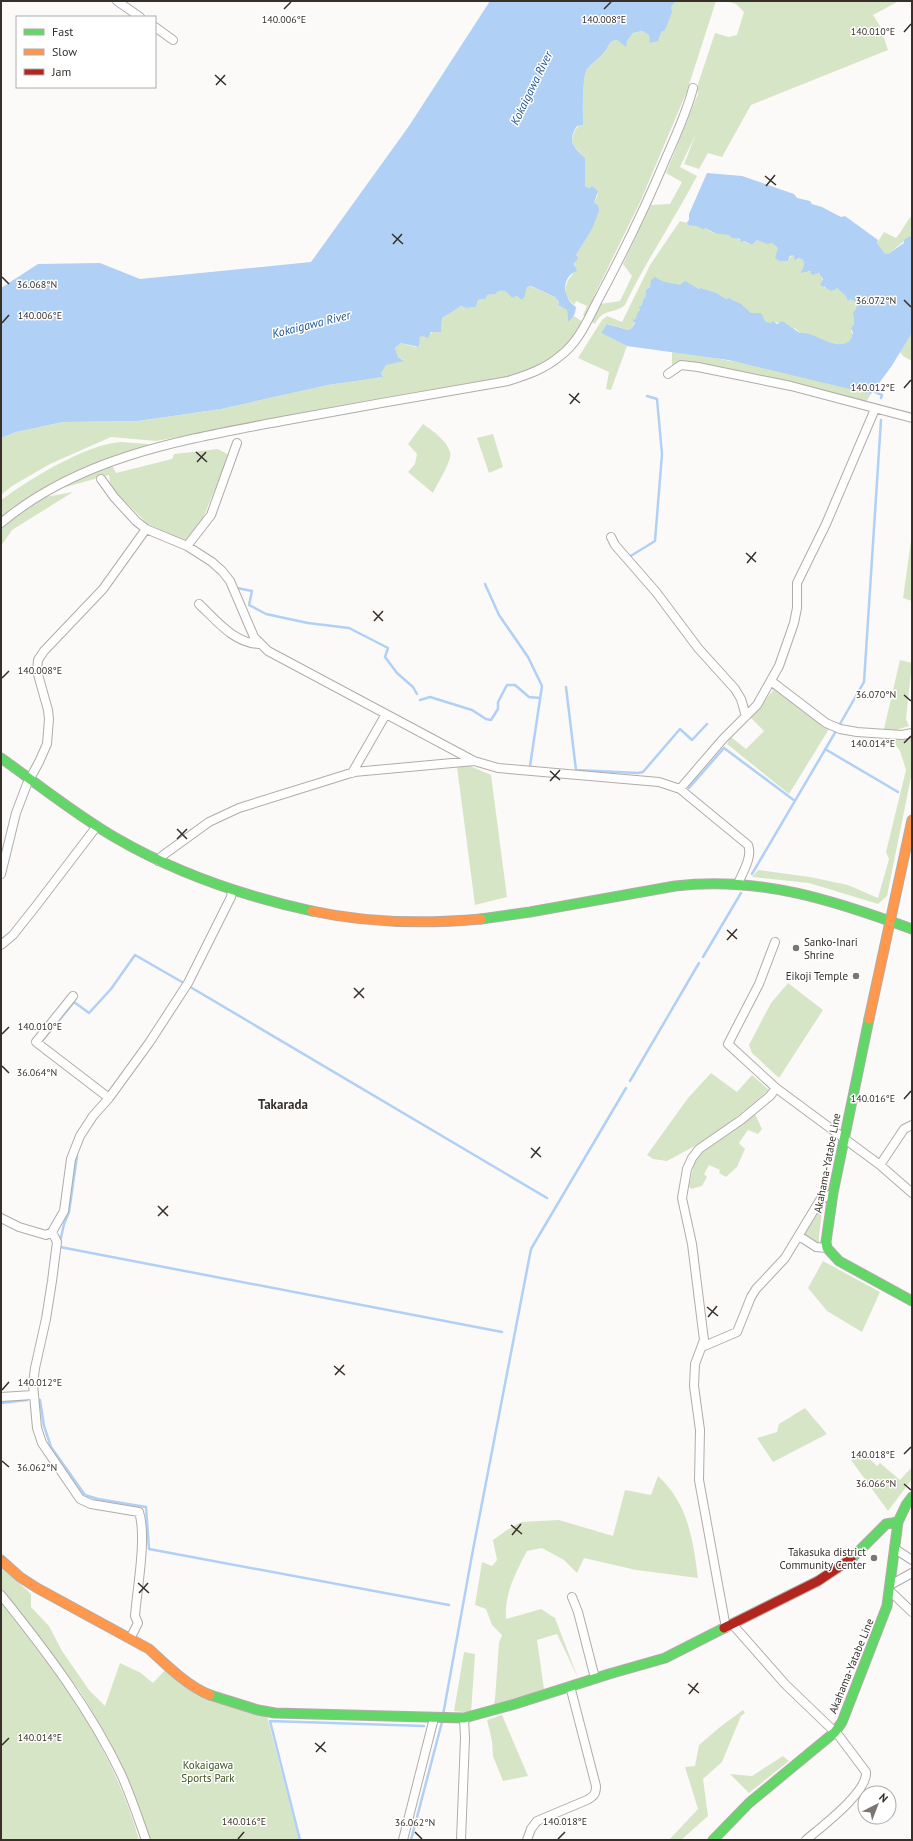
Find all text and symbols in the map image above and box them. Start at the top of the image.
text: 140.006°E [262,13,306,26]
text: 140.008°E [582,13,626,26]
legend [16,16,156,88]
text: Fast [52,24,73,39]
text: 140.010°E [851,25,895,38]
text: Slow [52,44,77,59]
water label: Kokaigawa River [507,48,556,127]
text: Jam [51,64,71,79]
text: 36.068°N [17,278,57,291]
text: 36.072°N [856,294,896,307]
water label: Kokaigawa River [270,307,353,341]
text: 140.006°E [18,309,62,322]
text: 140.012°E [851,381,895,394]
text: 140.008°E [18,664,62,677]
text: 36.070°N [856,688,896,701]
text: 140.014°E [851,737,895,750]
place label: Sanko-Inari Shrine [804,935,858,962]
marker: Sanko-Inari Shrine [791,943,801,953]
place label: Eikoji Temple [786,969,848,983]
marker: Eikoji Temple [851,971,861,981]
text: 140.010°E [18,1020,62,1033]
text: 36.064°N [17,1066,57,1079]
text: 140.016°E [851,1092,895,1105]
district label: Takarada [258,1096,308,1113]
street label: Akahama-Yatabe Line [810,1111,844,1214]
text: 140.012°E [18,1376,62,1389]
text: 140.018°E [851,1448,895,1461]
text: 36.062°N [17,1461,57,1474]
text: 36.066°N [856,1477,896,1490]
place label: Takasuka district Community Center [780,1545,866,1572]
marker: Takasuka district Community Center [869,1553,879,1563]
street label: Akahama-Yatabe Line [825,1616,877,1716]
text: 140.014°E [18,1731,62,1744]
park label: Kokaigawa Sports Park [181,1758,235,1785]
north arrow [857,1785,897,1825]
text: N [876,1790,891,1805]
text: 140.016°E [222,1815,266,1828]
text: 140.018°E [543,1815,587,1828]
text: 36.062°N [395,1816,435,1829]

